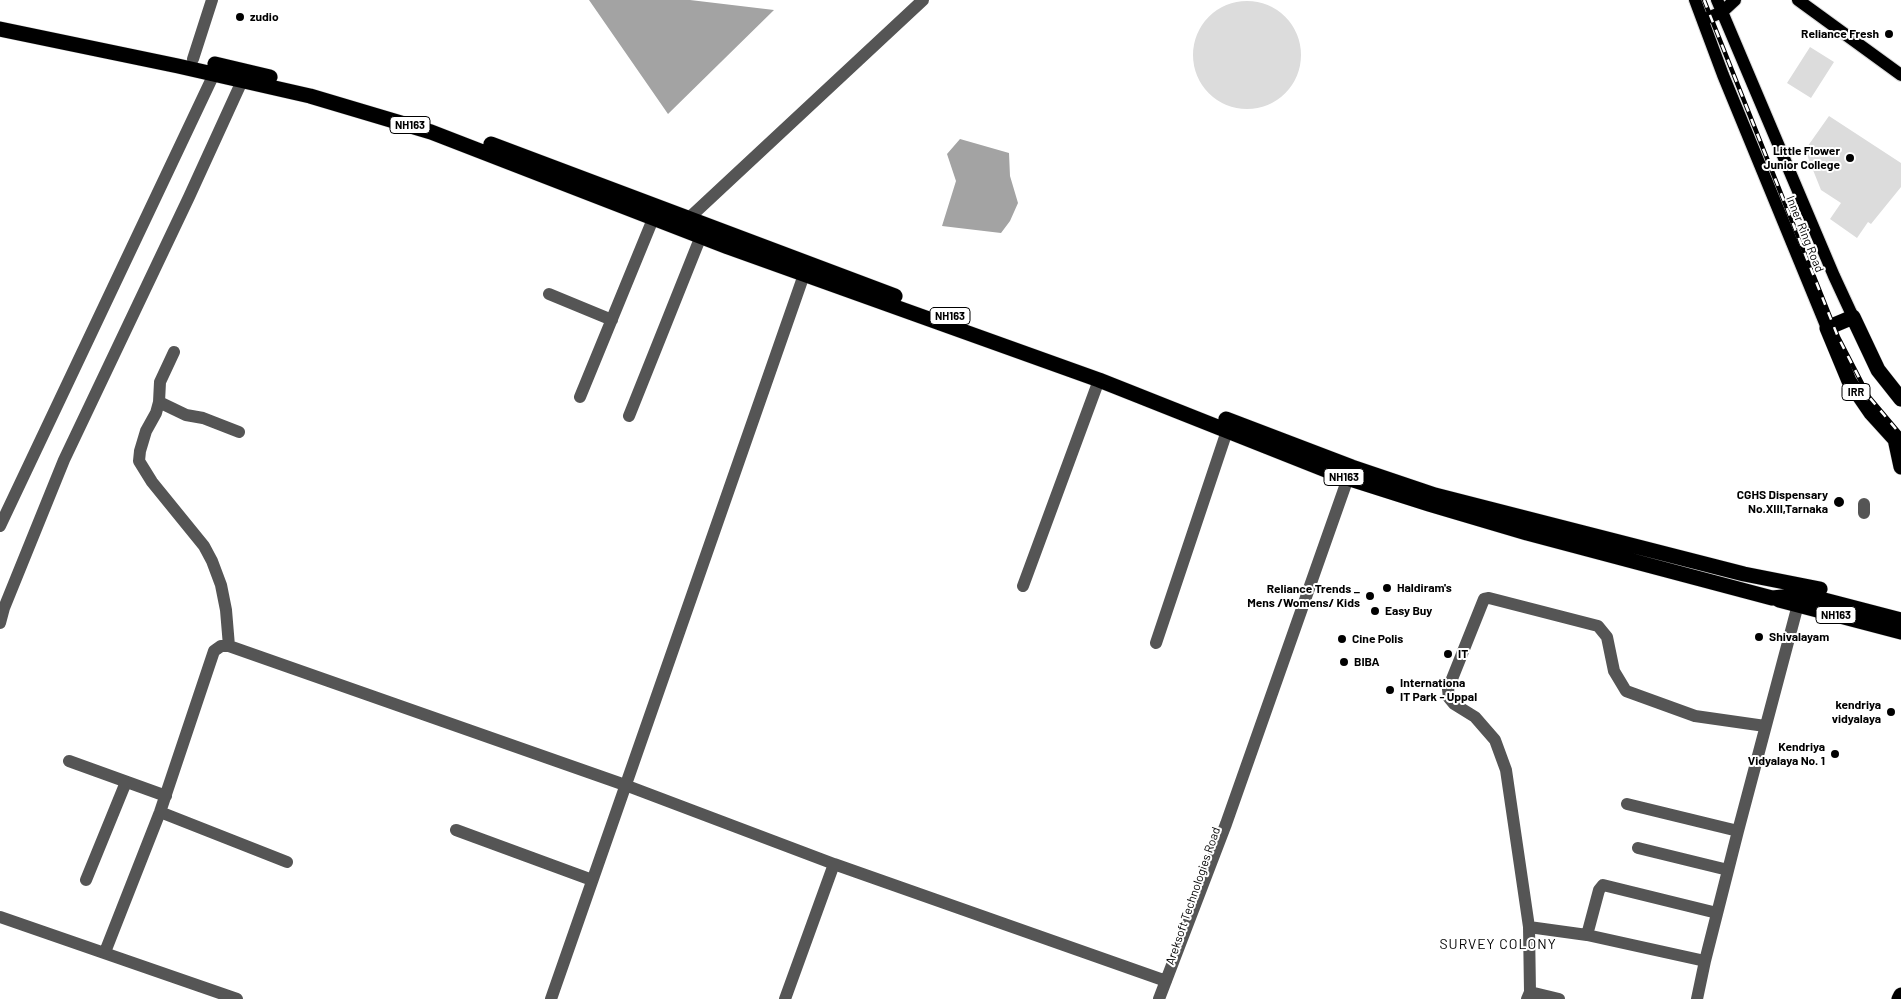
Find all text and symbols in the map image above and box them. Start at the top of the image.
place label: zudio [250,10,279,24]
marker: zudio [234,11,246,23]
place label: Reliance Fresh [1801,27,1879,41]
marker: Reliance Fresh [1883,28,1895,40]
road number: NH163 [390,116,430,134]
place label: Little Flower Junior College [1764,144,1840,172]
marker: Little Flower Junior College [1844,152,1856,164]
street label: Inner Ring Road [1783,194,1827,274]
road number: NH163 [930,308,970,324]
road number: IRR [1842,384,1870,401]
road number: NH163 [1324,468,1364,486]
place label: CGHS Dispensary No.XIII,Tarnaka [1737,488,1828,516]
marker: CGHS Dispensary No.XIII,Tarnaka [1832,495,1846,509]
place label: Haldiram's [1397,581,1452,595]
place label: Reliance Trends _ Mens /Womens/ Kids [1247,582,1360,610]
marker: Haldiram's [1381,582,1393,594]
marker: Reliance Trends _ Mens /Womens/ Kids [1364,590,1376,602]
place label: Easy Buy [1385,604,1432,618]
marker: Easy Buy [1369,605,1381,617]
road number: NH163 [1816,606,1856,624]
place label: Shivalayam [1769,630,1829,644]
marker: Shivalayam [1753,631,1765,643]
place label: Cine Polis [1352,632,1403,646]
marker: Cine Polis [1336,633,1348,645]
place label: IT [1458,647,1468,661]
marker: IT [1442,648,1454,660]
place label: BIBA [1354,655,1380,669]
marker: BIBA [1338,656,1350,668]
place label: Internationa IT Park - Uppal [1400,676,1477,704]
marker: Internationa IT Park - Uppal [1384,684,1396,696]
place label: kendriya vidyalaya [1832,698,1881,726]
marker: kendriya vidyalaya [1885,706,1897,718]
place label: Kendriya Vidyalaya No. 1 [1748,740,1825,768]
marker: Kendriya Vidyalaya No. 1 [1829,748,1841,760]
street label: Areksoft Technologies Road [1163,825,1223,967]
district label: SURVEY COLONY [1438,936,1558,952]

